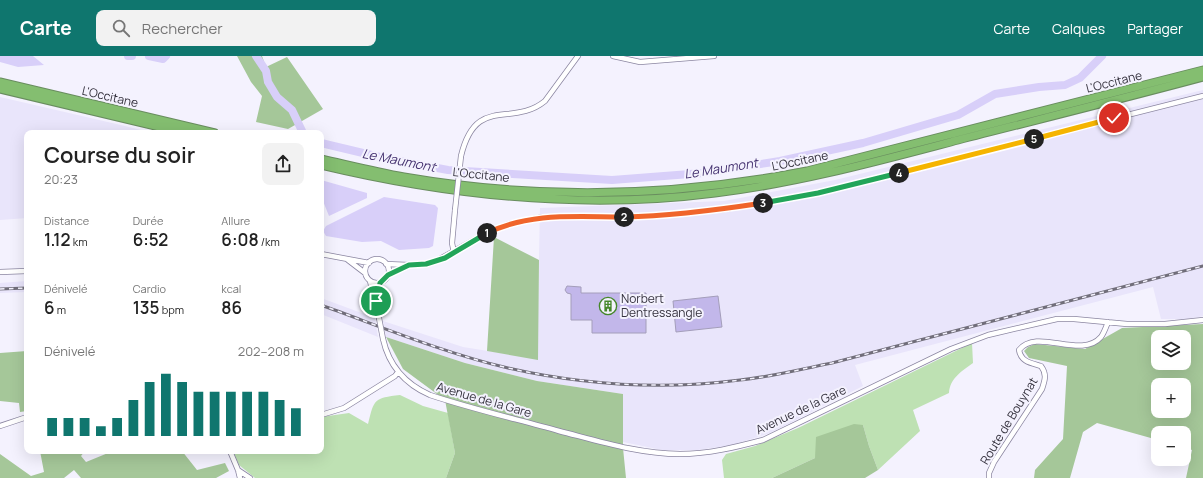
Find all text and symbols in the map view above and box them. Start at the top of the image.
search box [96,10,376,46]
text: Carte [20,15,72,41]
icon: search [110,17,132,39]
text: Rechercher [142,18,223,39]
text: Carte [994,19,1030,38]
text: Calques [1052,19,1105,38]
text: Partager [1127,19,1183,38]
street label: L'Occitane [1084,66,1144,97]
street label: L'Occitane [80,82,140,111]
pin [1097,101,1131,135]
icon: check [1103,107,1125,129]
pin: 5 [1024,129,1044,149]
text: 5 [1031,131,1037,146]
text: Course du soir [44,140,195,170]
button: share [262,143,304,185]
water label: Le Maumont [361,144,439,176]
street label: L'Occitane [770,146,830,175]
water label: Le Maumont [683,153,761,183]
street label: L'Occitane [452,163,510,186]
pin: 4 [889,163,909,183]
text: 4 [896,165,902,180]
text: 20:23 [44,170,78,188]
pin: 3 [753,193,773,213]
text: 3 [760,195,766,210]
pin: 2 [614,207,634,227]
text: 2 [621,209,627,224]
text: Distance [44,213,89,228]
text: Durée [133,213,163,228]
text: Allure [221,213,250,228]
pin: 1 [477,223,497,243]
text: 1 [485,225,489,240]
text: 1.12 [44,228,70,251]
text: 6:52 [133,228,168,251]
text: 6:08 [221,228,259,251]
text: km [70,234,87,249]
text: /km [259,234,280,249]
text: Dénivelé [44,281,88,296]
text: Cardio [133,281,166,296]
text: kcal [221,281,241,296]
pin [359,284,393,318]
icon: arrive [365,290,387,312]
place label: Norbert Dentressangle [621,290,702,321]
text: 6 [44,296,55,319]
text: 135 [133,296,159,319]
text: 86 [221,296,242,319]
building icon: Norbert Dentressangle [598,296,618,316]
text: m [55,302,66,317]
text: bpm [159,302,184,317]
map controls [1151,330,1191,466]
button: layers [1151,330,1191,370]
text: Dénivelé [44,342,95,360]
text: 202–208 m [238,342,304,360]
street label: Route de Bouynat [976,374,1041,467]
street label: Avenue de la Gare [435,378,534,421]
button: + [1151,378,1191,418]
street label: Avenue de la Gare [753,381,849,438]
button: − [1151,426,1191,466]

